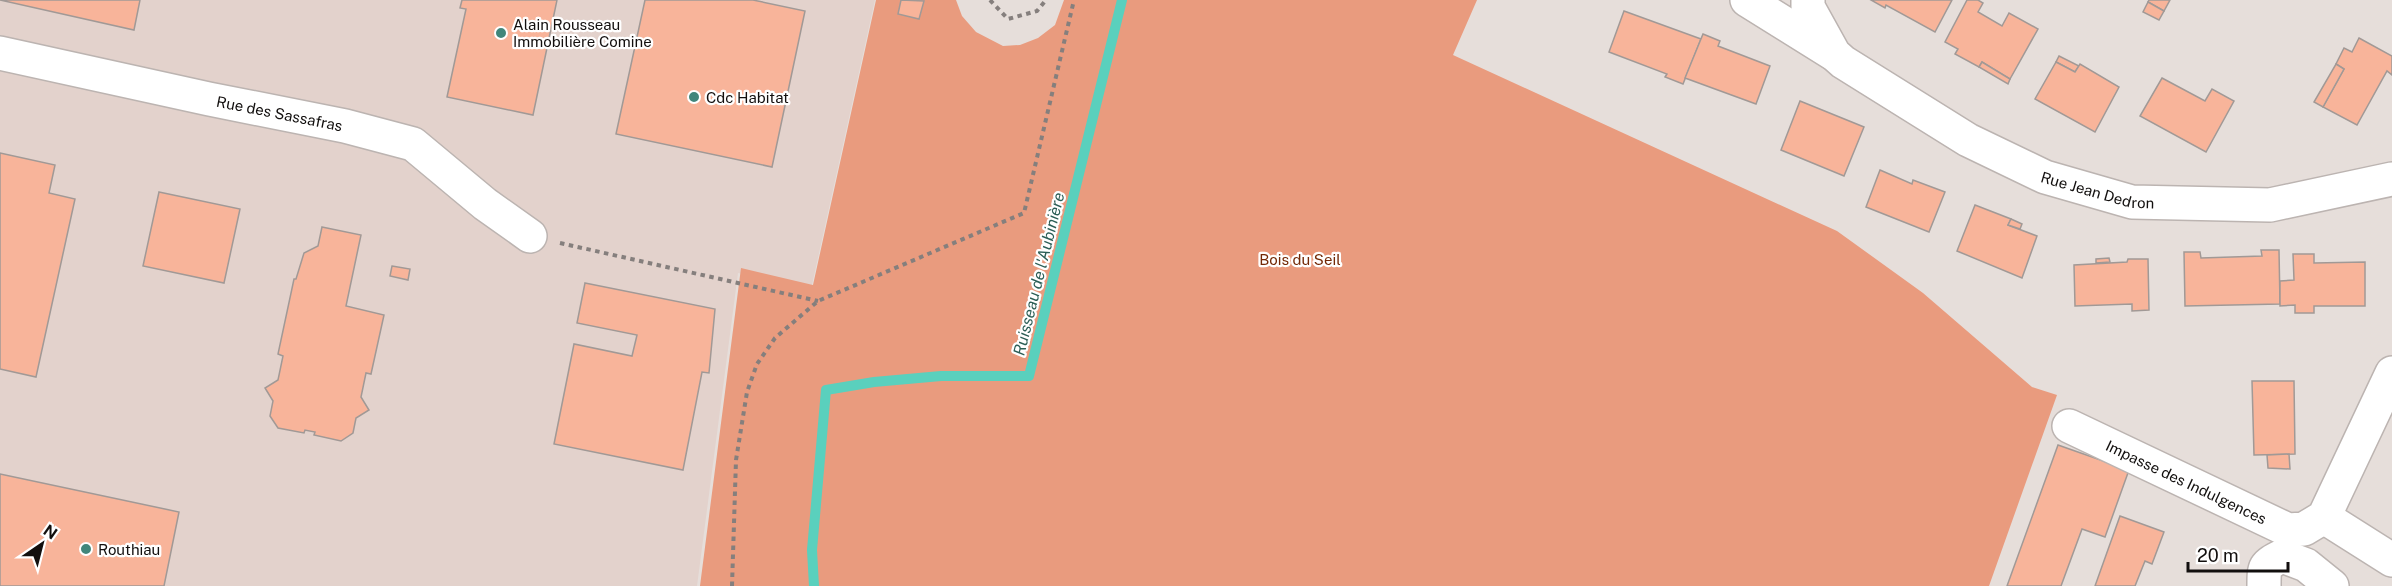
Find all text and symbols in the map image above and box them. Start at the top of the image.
place label: Alain Rousseau Immobilière Comine [513,16,652,50]
marker: Alain Rousseau Immobilière Comine [494,26,508,40]
place label: Cdc Habitat [706,89,789,106]
marker: Cdc Habitat [687,90,701,104]
street label: Rue des Sassafras [215,92,344,134]
street label: Rue Jean Dedron [2039,168,2154,211]
water label: Ruisseau de l'Aubinière [1010,190,1069,358]
park label: Bois du Seil [1259,251,1341,268]
street label: Impasse des Indulgences [2103,436,2269,527]
north arrow [12,514,72,574]
text: N [40,521,61,543]
scale bar [2188,535,2288,573]
place label: Routhiau [98,541,160,558]
marker: Routhiau [79,542,93,556]
text: 20 m [2197,545,2239,566]

